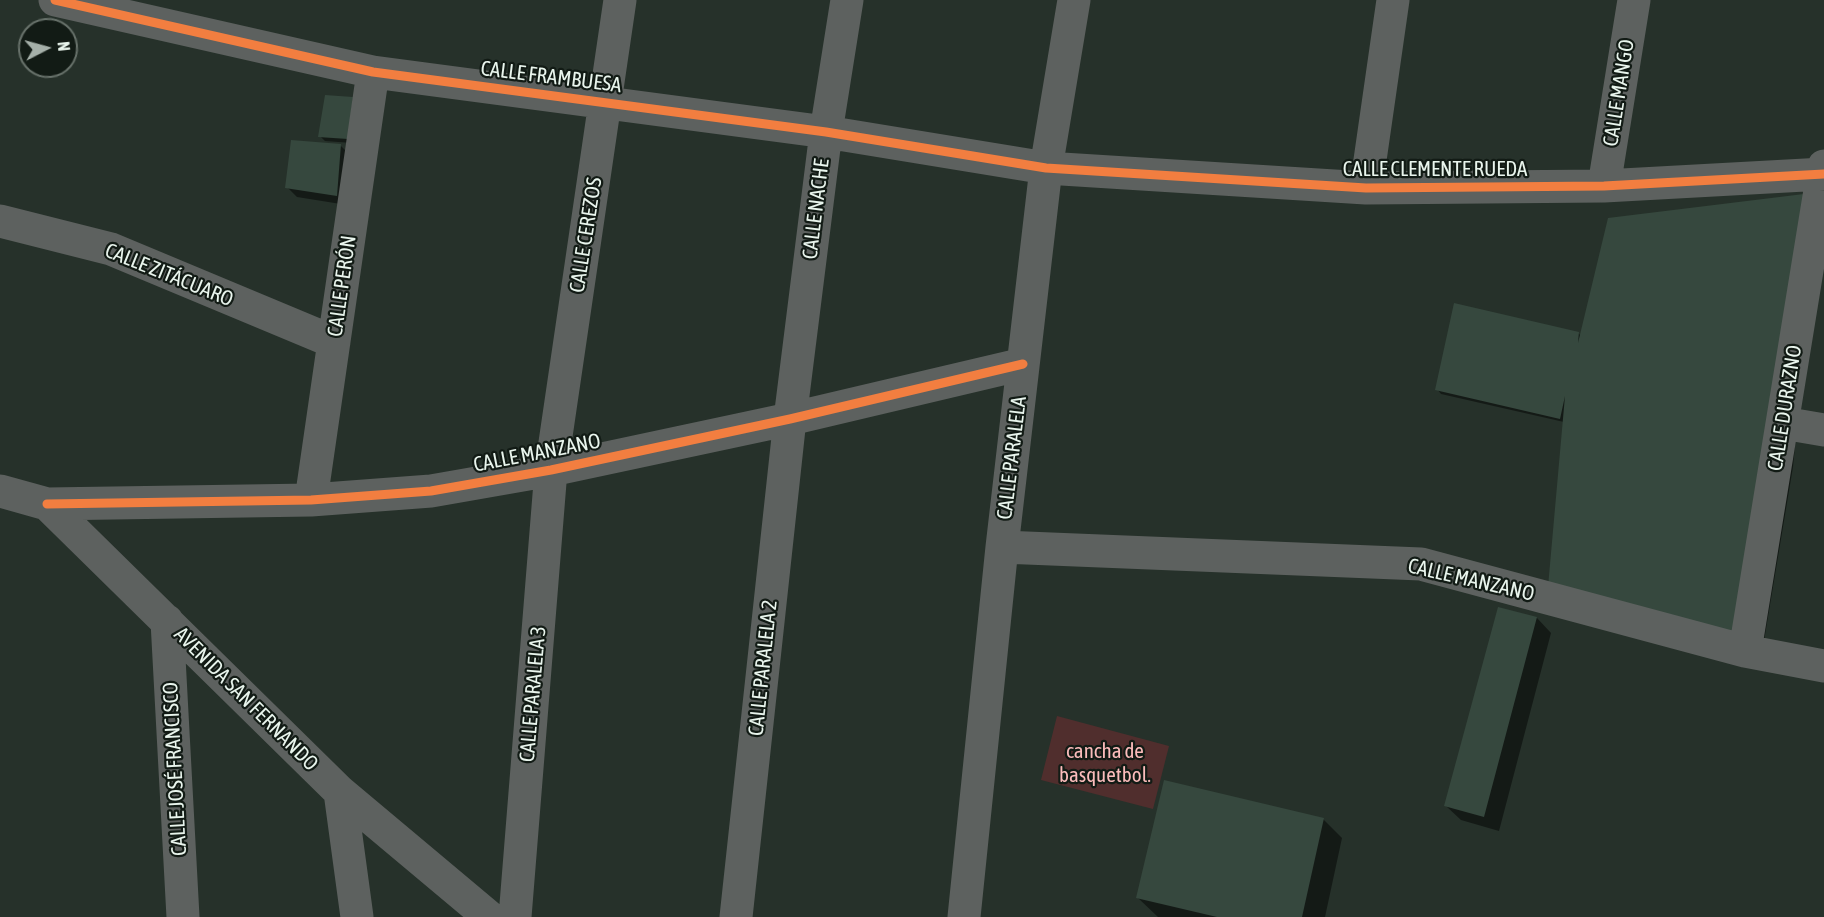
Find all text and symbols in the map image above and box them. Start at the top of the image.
north arrow [18,18,78,78]
street label: CALLE MANGO [1598,38,1640,148]
text: N [54,41,73,52]
street label: CALLE FRAMBUESA [479,56,623,98]
street label: CALLE CLEMENTE RUEDA [1343,156,1527,182]
street label: CALLE NACHE [797,157,835,261]
street label: CALLE CEREZOS [564,176,608,294]
street label: CALLE PERÓN [322,234,362,338]
street label: CALLE ZITÁCUARO [101,238,237,312]
street label: CALLE DURAZNO [1763,343,1807,473]
street label: CALLE PARALELA [992,395,1032,521]
street label: CALLE MANZANO [471,428,603,478]
street label: CALLE MANZANO [1405,553,1537,607]
street label: CALLE PARALELA 2 [743,599,783,737]
street label: AVENIDA SAN FERNANDO [169,622,323,776]
street label: CALLE PARALELA 3 [514,625,552,763]
street label: CALLE JOSÉ FRANCISCO [158,681,192,857]
park label: cancha de basquetbol. [1059,738,1151,788]

